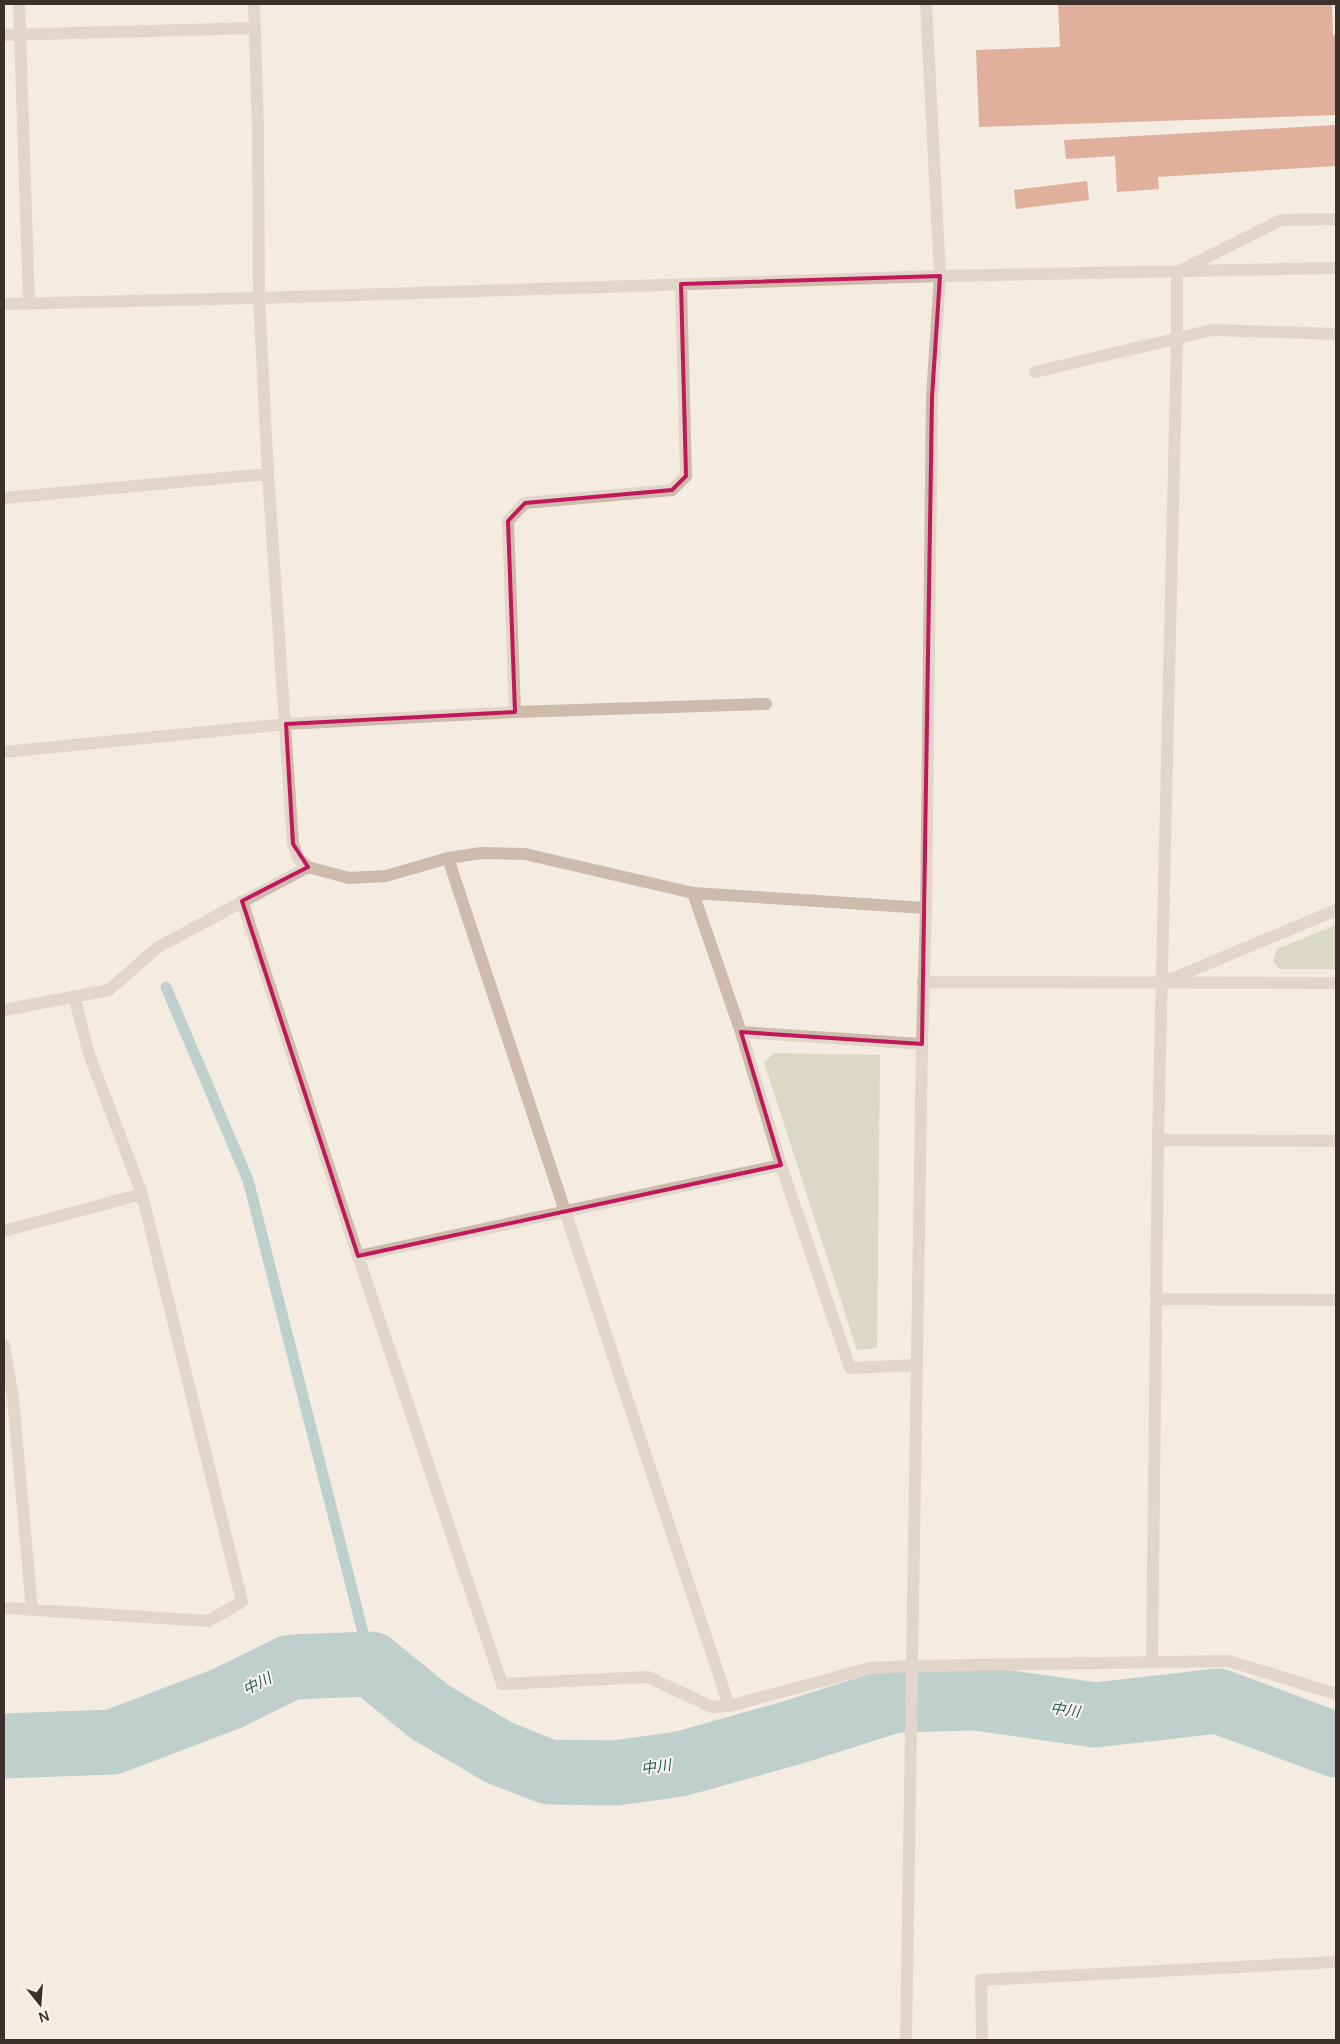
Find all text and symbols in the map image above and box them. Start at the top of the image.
water label: 中川 [239,1666,277,1700]
water label: 中川 [1049,1697,1083,1722]
water label: 中川 [640,1754,674,1779]
north arrow [15,1979,65,2029]
text: N [36,2006,52,2027]

